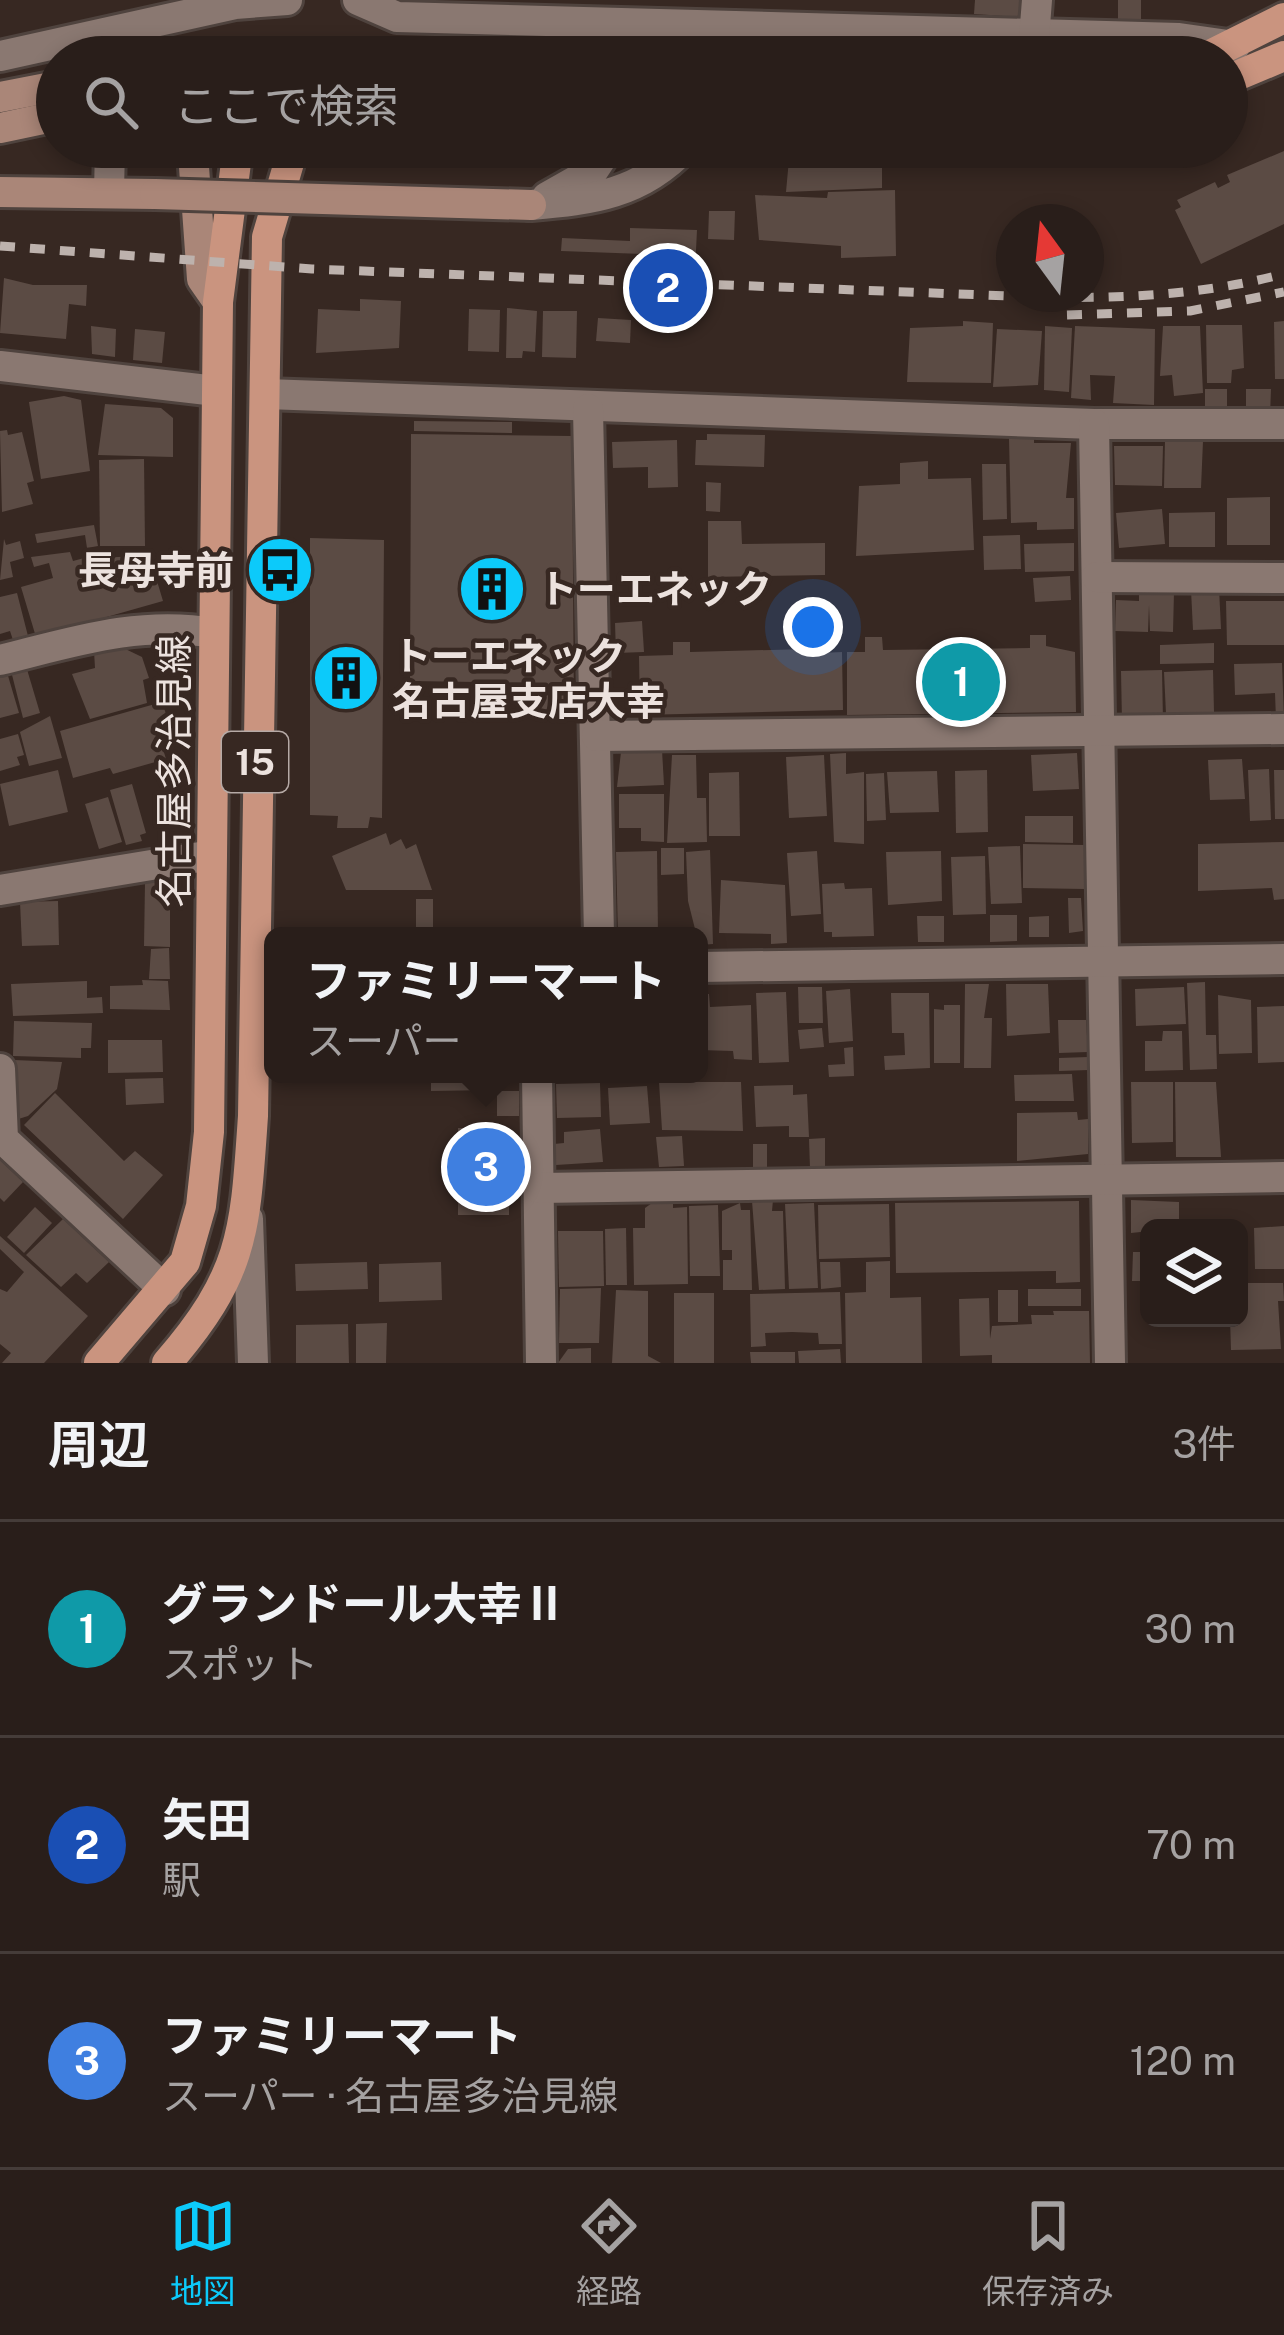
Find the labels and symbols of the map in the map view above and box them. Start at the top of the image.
north arrow [996,204,1104,312]
pin: 2 [629,243,707,333]
bus stop icon: 長母寺前 [245,535,315,605]
place label: 長母寺前 [78,547,234,593]
building icon: トーエネック [457,554,527,624]
place label: トーエネック [538,566,772,612]
your location [783,597,843,657]
place label: トーエネック 名古屋支店大幸 [392,633,665,724]
street label: 名古屋多治見線 [151,634,197,908]
pin: 1 [922,637,1000,727]
building icon: トーエネック 名古屋支店大幸 [311,643,381,713]
road number: 15 [222,732,288,792]
pin: 3 [447,1122,525,1212]

